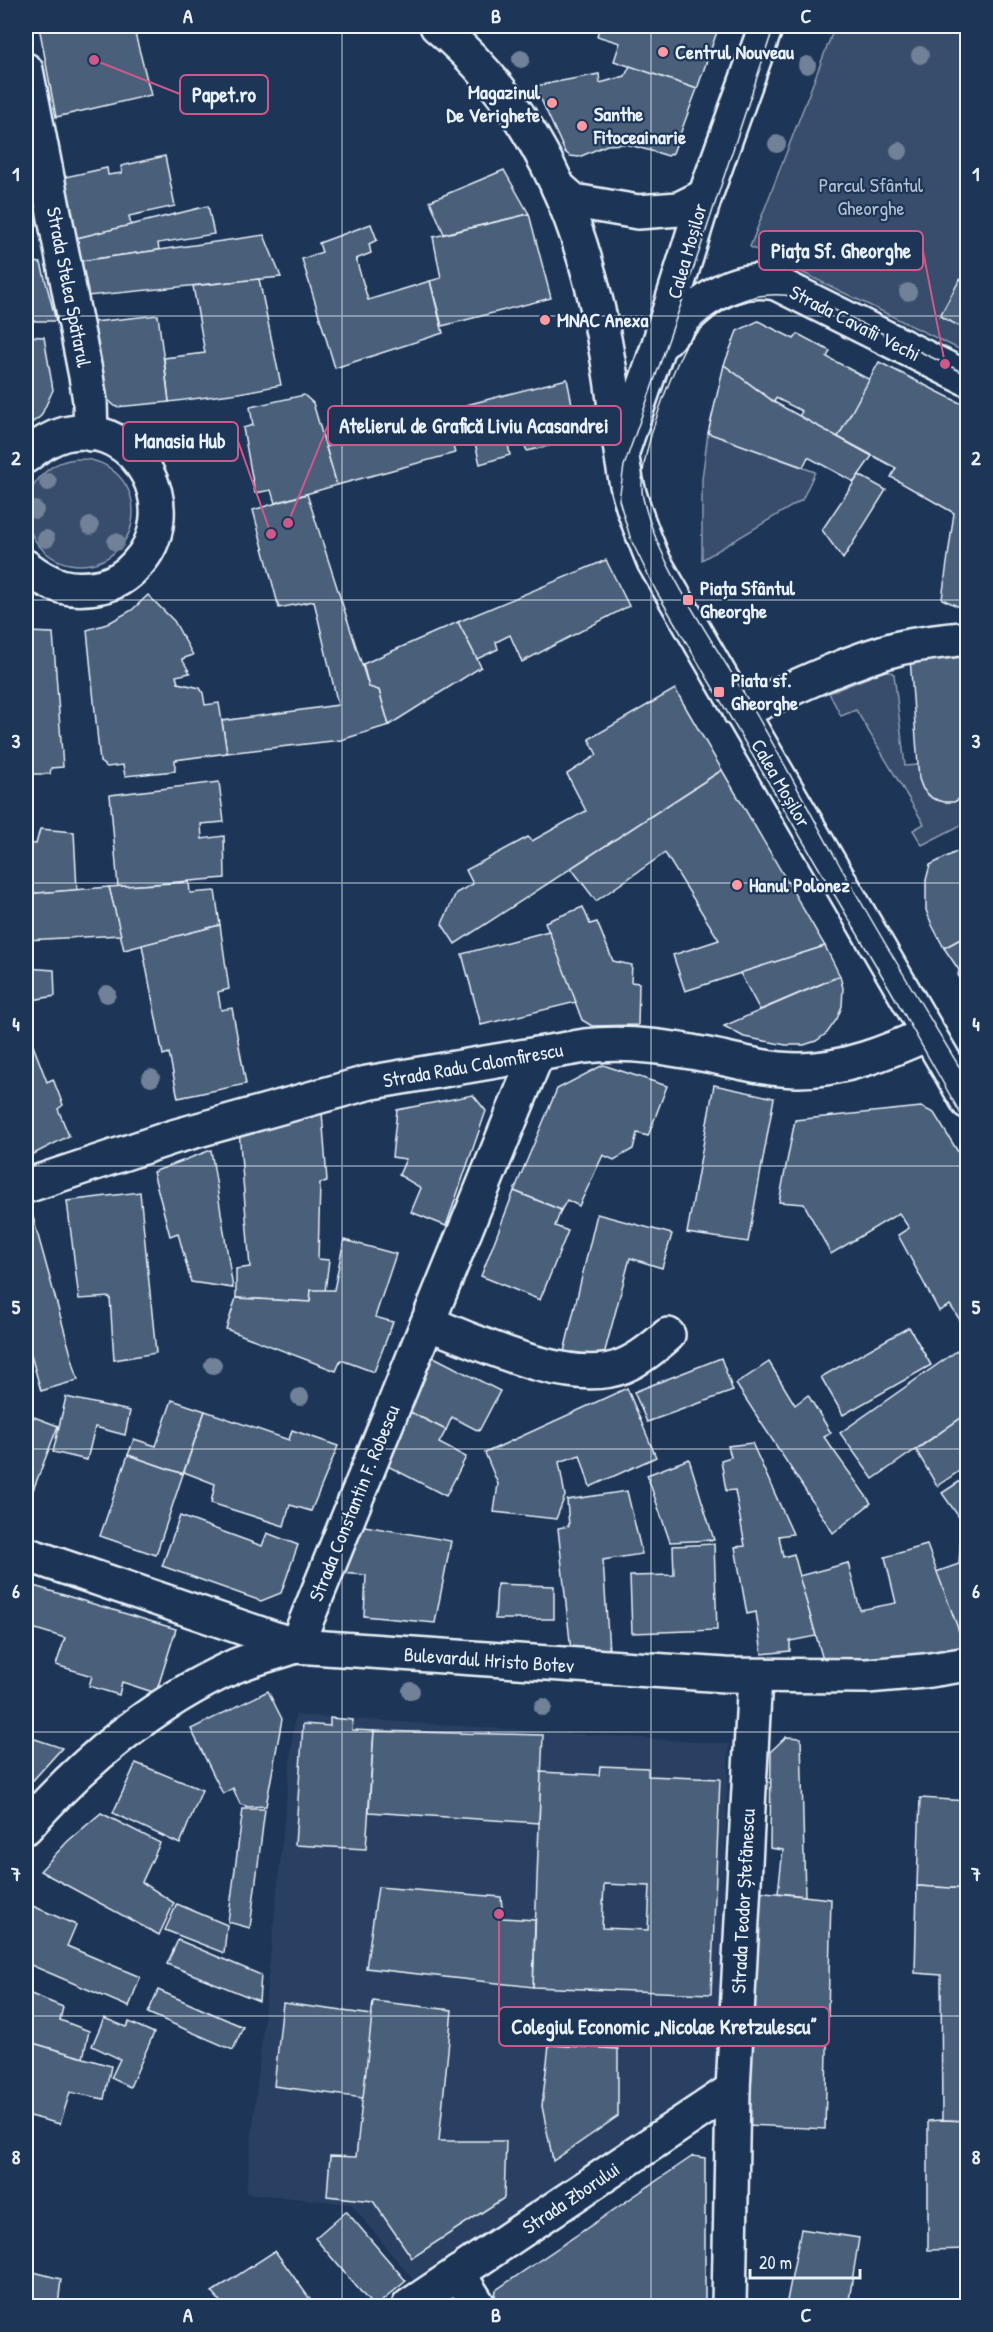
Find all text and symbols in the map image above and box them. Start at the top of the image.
text: A [183,2,193,29]
text: B [491,2,501,29]
text: C [801,2,812,29]
place label: Centrul Nouveau [675,38,795,65]
marker: Centrul Nouveau [656,45,670,59]
callout: Papet.ro [180,75,268,114]
place label: Magazinul De Verighete [446,78,541,129]
text: Papet.ro [192,80,257,110]
marker: Magazinul De Verighete [545,96,559,110]
place label: Santhe Fitoceainarie [593,100,686,150]
marker: Santhe Fitoceainarie [575,119,589,133]
text: 1 [12,160,20,187]
text: 1 [972,160,980,187]
park label: Parcul Sfântul Gheorghe [819,171,924,221]
street label: Calea Moșilor [660,200,713,302]
street label: Strada Stelea Spătarul [41,204,98,370]
callout: Piața Sf. Gheorghe [759,231,923,270]
text: Piața Sf. Gheorghe [771,236,912,266]
street label: Strada Cavafii Vechi [785,278,925,367]
place label: MNAC Anexa [557,306,649,333]
marker: MNAC Anexa [538,313,552,327]
callout: Atelierul de Grafică Liviu Acasandrei [328,406,621,445]
text: Atelierul de Grafică Liviu Acasandrei [339,411,609,440]
callout: Manasia Hub [123,422,238,461]
text: Manasia Hub [134,426,226,455]
text: 2 [11,444,21,471]
text: 2 [971,444,981,471]
place label: Piața Sfântul Gheorghe [700,574,795,625]
marker: Piața Sfântul Gheorghe [681,593,695,607]
place label: Piata sf. Gheorghe [731,666,798,717]
marker: Piata sf. Gheorghe [712,685,726,699]
text: 3 [12,727,21,754]
text: 3 [972,727,981,754]
street label: Calea Moșilor [745,734,818,832]
place label: Hanul Polonez [749,871,850,898]
marker: Hanul Polonez [730,878,744,892]
text: 4 [12,1010,20,1037]
text: 4 [972,1010,980,1037]
street label: Strada Radu Calomfirescu [381,1035,565,1094]
text: 5 [12,1293,21,1320]
text: 5 [972,1293,981,1320]
street label: Strada Constantin F. Robescu [302,1401,405,1605]
text: 6 [12,1577,20,1604]
text: 6 [972,1577,980,1604]
street label: Bulevardul Hristo Botev [403,1640,575,1679]
street label: Strada Teodor Ștefănescu [724,1808,761,1994]
text: 7 [10,1860,21,1887]
text: 7 [970,1860,981,1887]
callout: Colegiul Economic „Nicolae Kretzulescu” [499,2007,829,2046]
text: Colegiul Economic „Nicolae Kretzulescu” [511,2012,817,2042]
text: 8 [12,2143,21,2170]
text: 8 [972,2143,981,2170]
street label: Strada Zborului [517,2155,625,2240]
scale bar [750,2242,860,2280]
text: 20 m [759,2250,792,2275]
text: A [183,2301,193,2328]
text: B [491,2301,501,2328]
text: C [801,2301,812,2328]

